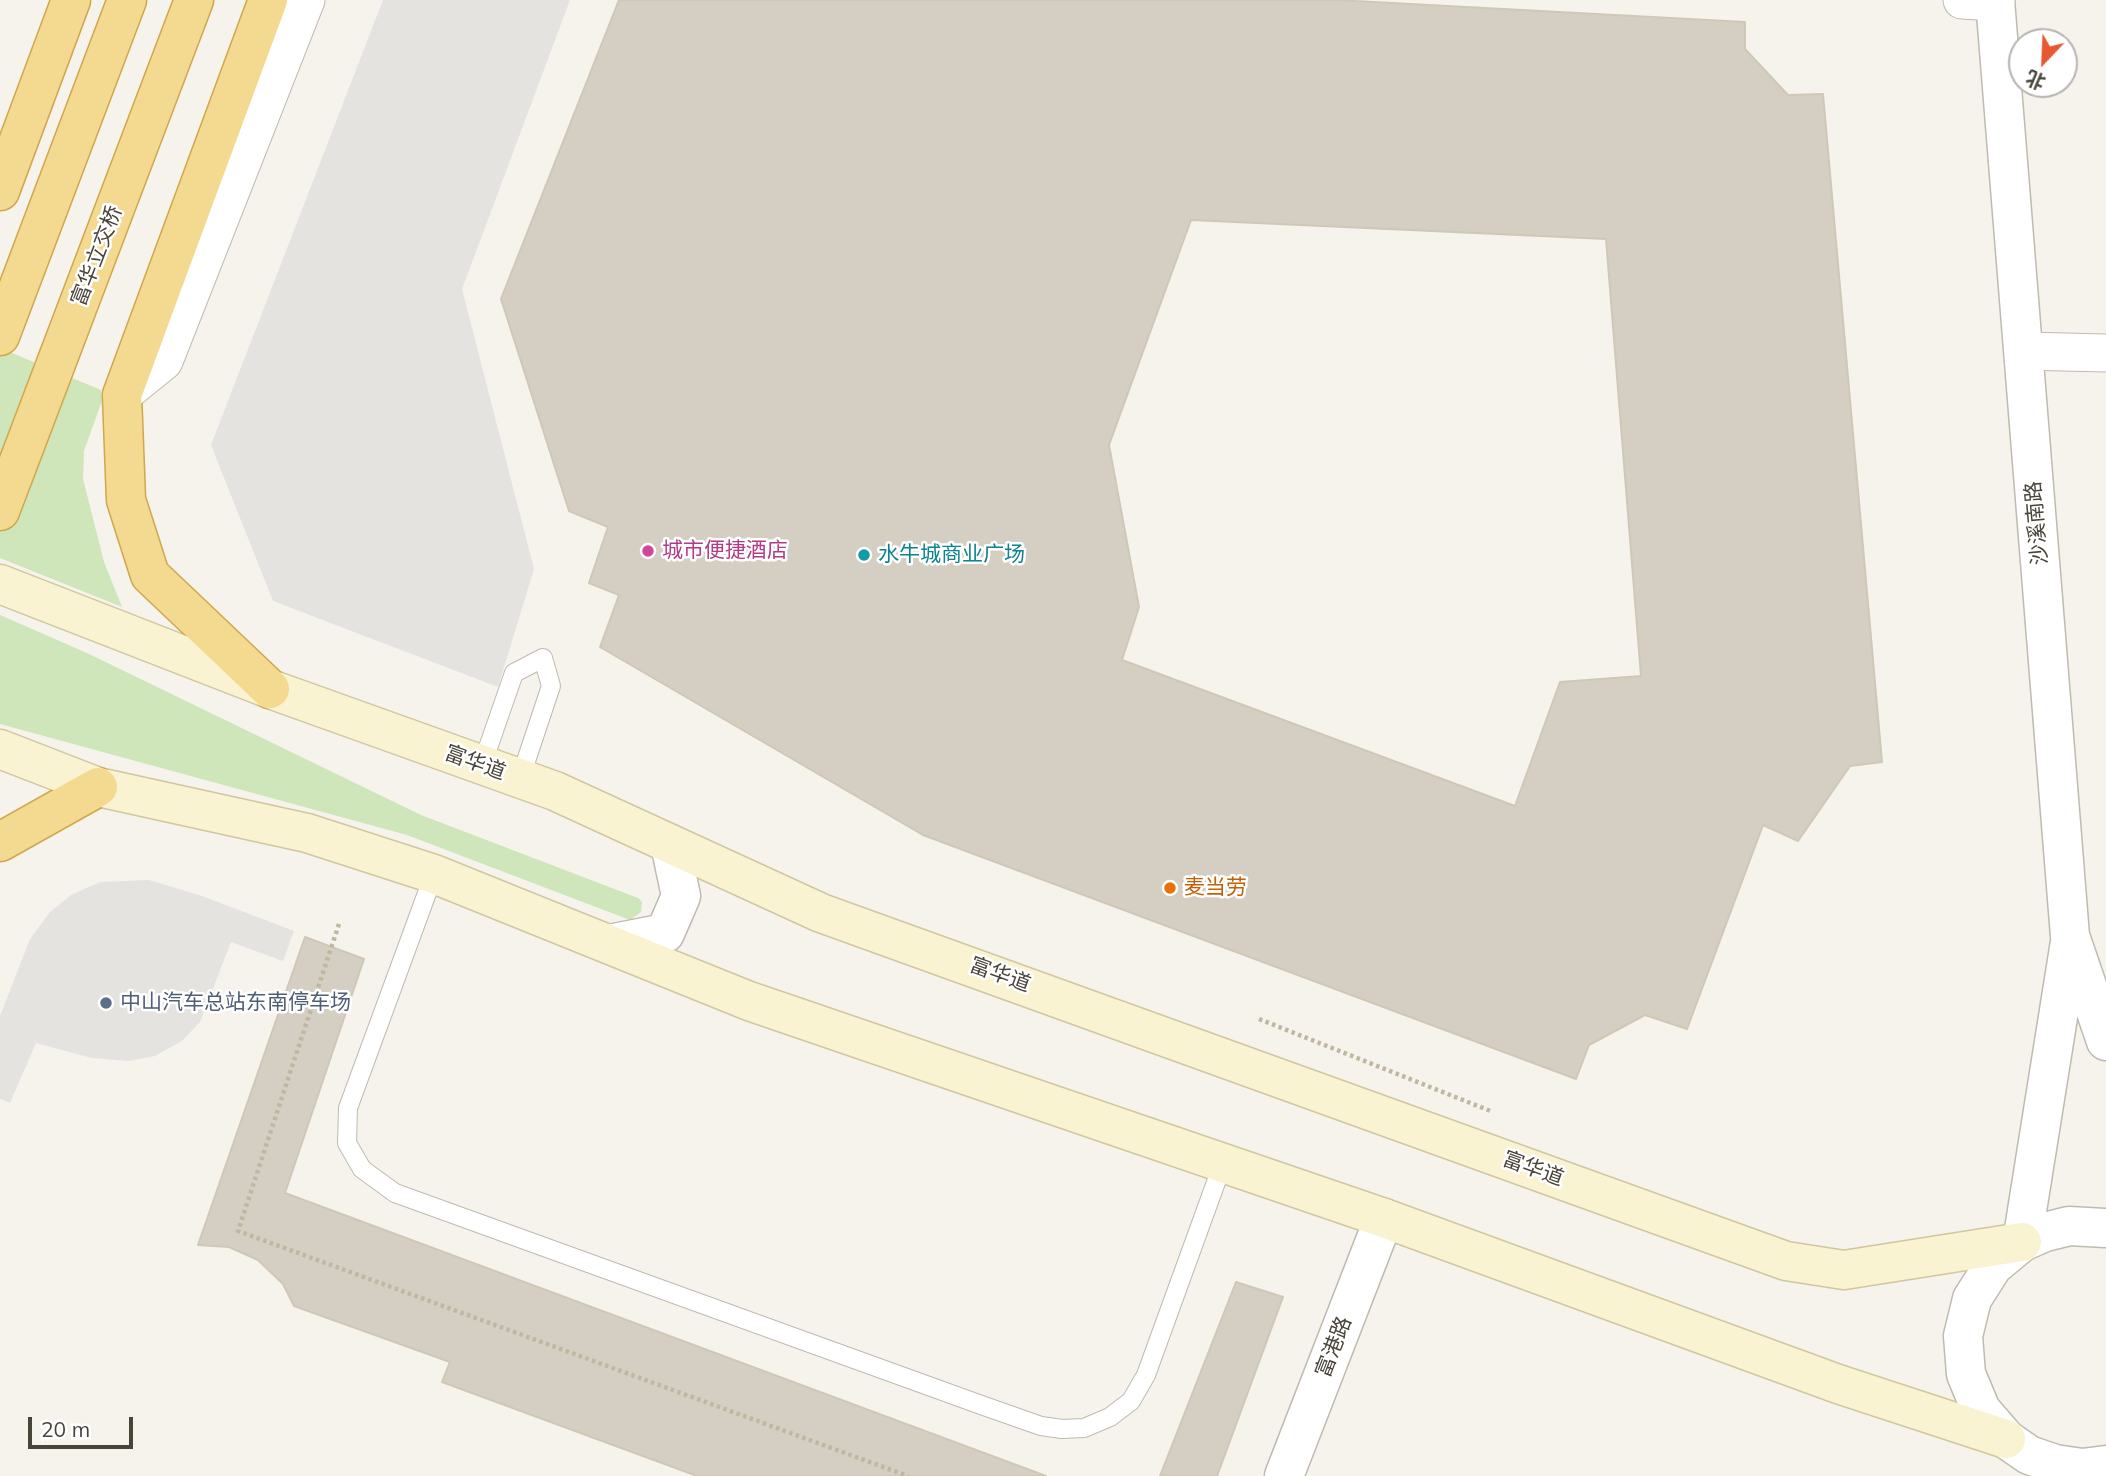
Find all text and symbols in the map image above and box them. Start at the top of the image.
north arrow [2008,28,2078,98]
text: 北 [2022,66,2049,95]
street label: 富华立交桥 [66,202,128,310]
street label: 沙溪南路 [2021,480,2053,566]
place label: 城市便捷酒店 [662,538,788,564]
place label: 水牛城商业广场 [878,542,1025,568]
marker: 城市便捷酒店 [640,543,656,559]
marker: 水牛城商业广场 [856,547,872,563]
street label: 富华道 [441,740,509,786]
place label: 麦当劳 [1184,875,1247,901]
marker: 麦当劳 [1162,880,1178,896]
street label: 富华道 [966,952,1034,998]
place label: 中山汽车总站东南停车场 [120,990,351,1016]
marker: 中山汽车总站东南停车场 [98,995,114,1011]
street label: 富华道 [1499,1146,1567,1192]
street label: 富港路 [1311,1313,1357,1381]
scale bar [32,1402,136,1446]
text: 20 m [41,1416,90,1442]

